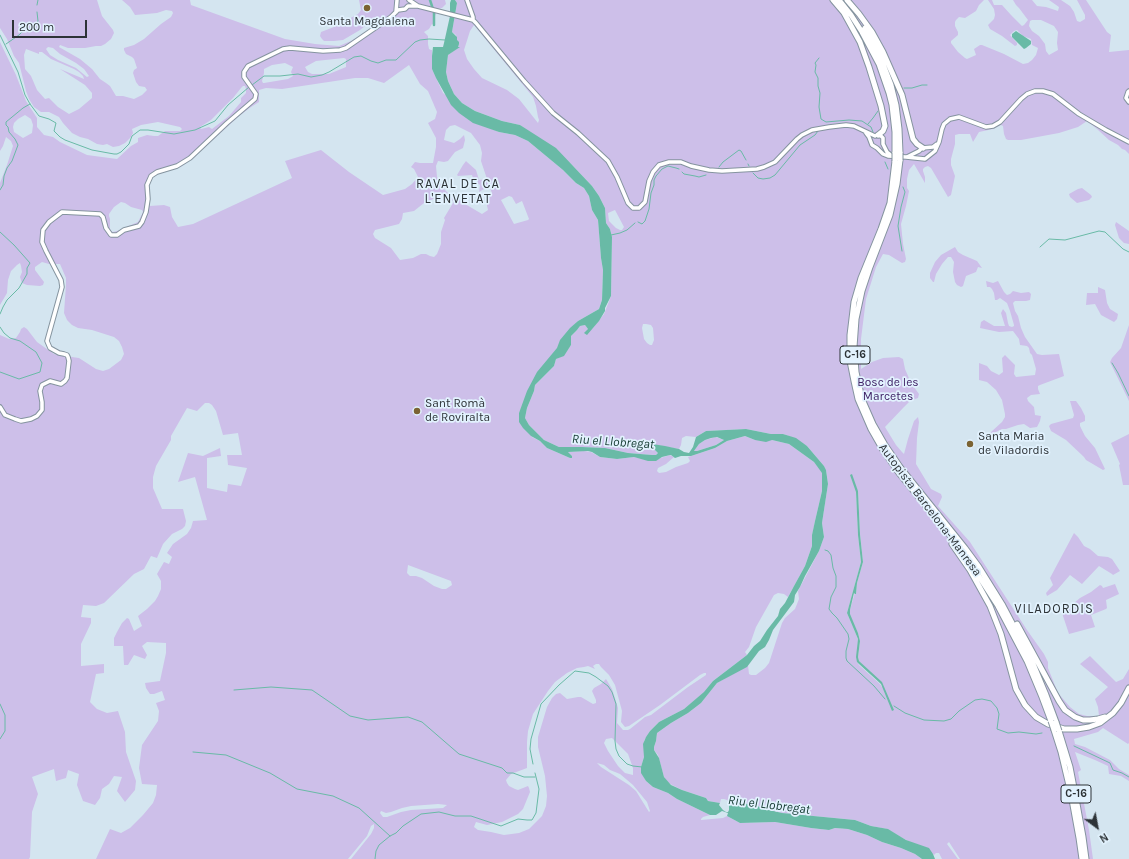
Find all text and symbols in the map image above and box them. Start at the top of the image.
marker: Santa Magdalena [362,3,372,13]
scale bar [14,12,89,38]
place label: Santa Magdalena [319,15,415,29]
text: 200 m [19,20,54,34]
district label: RAVAL DE CA L'ENVETAT [416,176,500,207]
road number: C-16 [840,346,870,364]
park label: Bosc de les Marcetes [857,376,919,404]
place label: Sant Romà de Roviralta [425,397,490,425]
marker: Sant Romà de Roviralta [412,406,422,416]
place label: Santa Maria de Viladordis [978,430,1049,458]
water label: Riu el Llobregat [571,431,655,453]
marker: Santa Maria de Viladordis [965,439,975,449]
street label: Autopista Barcelona-Manresa [875,441,985,579]
district label: VILADORDIS [1014,601,1094,617]
road number: C-16 [1061,785,1091,803]
water label: Riu el Llobregat [727,792,811,818]
north arrow [1077,807,1117,847]
text: N [1097,830,1110,845]

